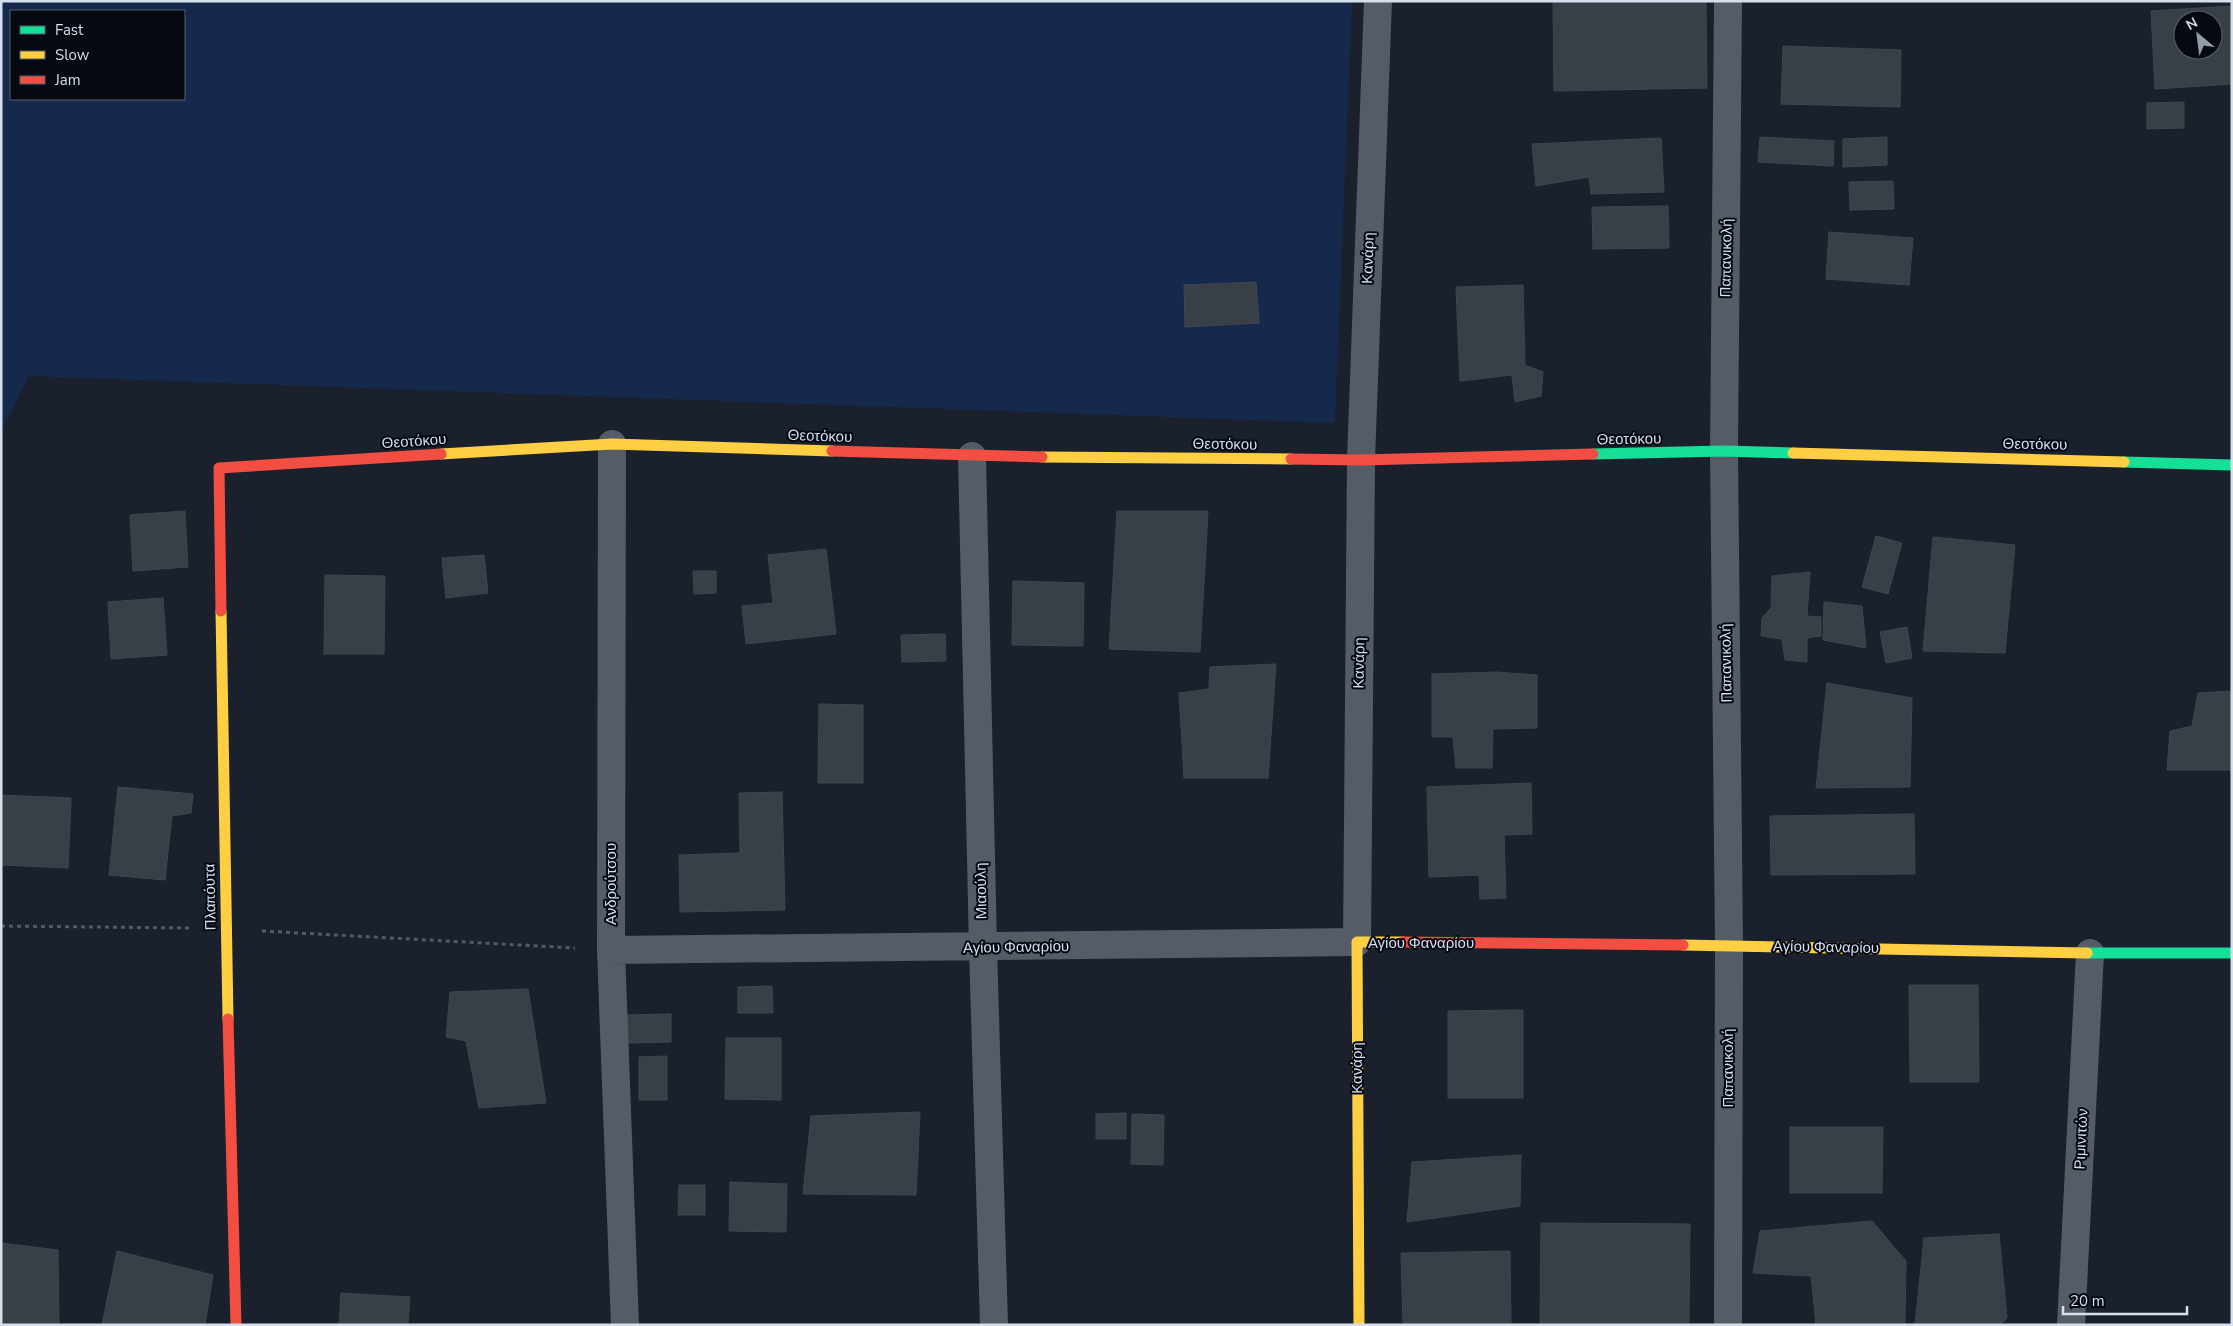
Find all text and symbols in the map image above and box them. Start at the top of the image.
legend [10,10,185,100]
north arrow [2173,10,2223,60]
text: N [2183,13,2201,35]
text: Fast [55,20,84,40]
text: Slow [55,45,90,65]
text: Jam [54,70,81,90]
street label: Παπανικολή [1715,218,1737,298]
street label: Κανάρη [1357,232,1379,284]
street label: Θεοτόκου [787,425,853,447]
street label: Θεοτόκου [1597,428,1661,450]
street label: Θεοτόκου [381,429,447,453]
street label: Θεοτόκου [1193,433,1257,455]
street label: Θεοτόκου [2003,433,2067,455]
street label: Παπανικολή [1715,623,1737,703]
street label: Κανάρη [1349,637,1369,689]
street label: Ανδρούτσου [601,843,621,925]
street label: Μιαούλη [971,862,991,920]
street label: Πλαπόυτα [199,863,221,930]
street label: Αγίου Φαναρίου [1368,933,1474,953]
street label: Αγίου Φαναρίου [963,936,1069,958]
street label: Αγίου Φαναρίου [1773,936,1879,958]
street label: Παπανικολή [1718,1028,1738,1108]
street label: Κανάρη [1347,1042,1367,1094]
street label: Ριμινιτών [2069,1108,2093,1170]
scale bar [2063,1284,2187,1316]
text: 20 m [2070,1291,2105,1311]

